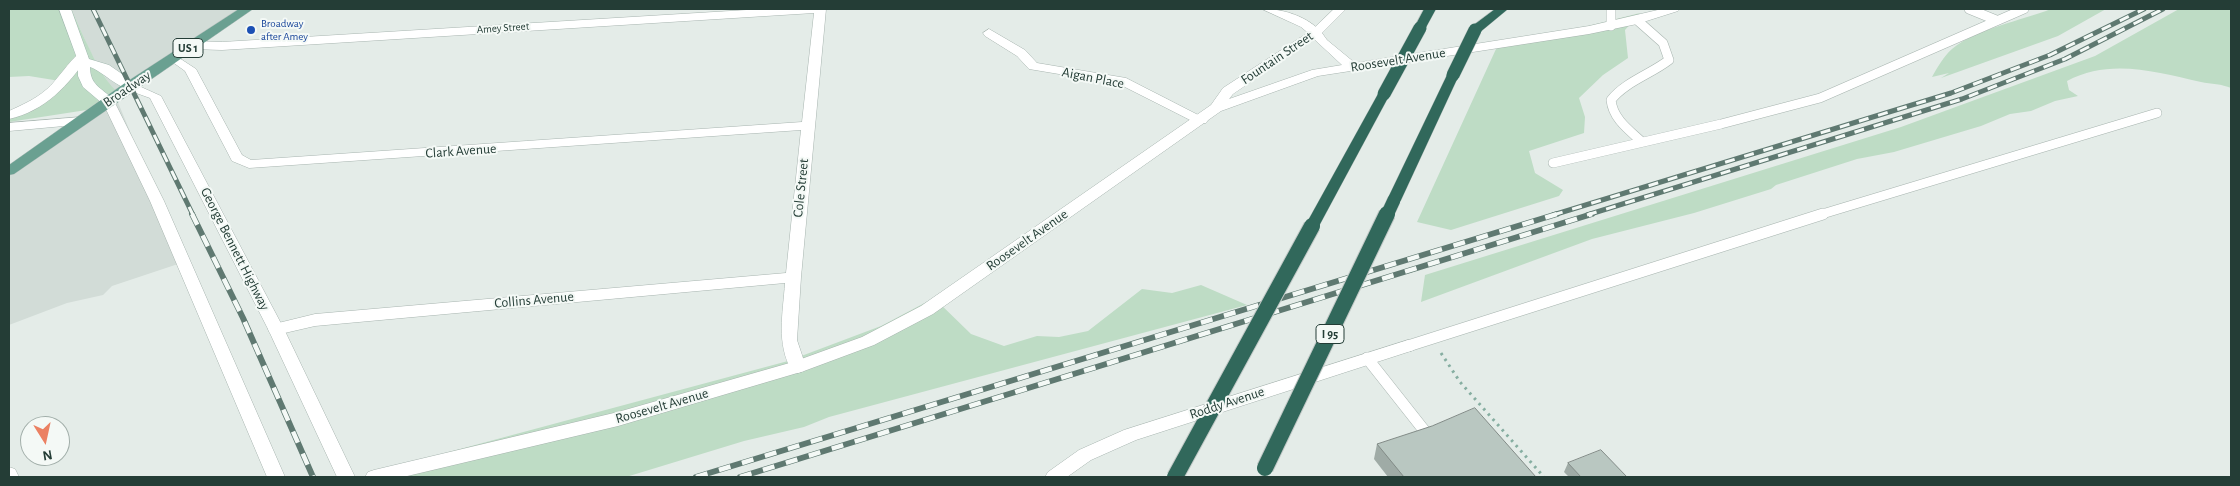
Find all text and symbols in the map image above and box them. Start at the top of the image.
place label: Broadway after Amey [261,17,308,43]
street label: Amey Street [476,20,530,36]
marker: Broadway after Amey [245,24,257,36]
street label: Fountain Street [1238,28,1316,88]
road number: US 1 [173,38,203,58]
street label: Roosevelt Avenue [1349,44,1447,76]
street label: Aigan Place [1060,64,1126,92]
street label: Broadway [100,67,154,111]
street label: Clark Avenue [425,140,497,162]
street label: Cole Street [790,158,812,218]
street label: George Bennett Highway [197,185,273,313]
street label: Roosevelt Avenue [983,206,1071,274]
street label: Collins Avenue [494,288,574,312]
road number: I 95 [1316,324,1344,344]
street label: Roddy Avenue [1187,383,1267,423]
street label: Roosevelt Avenue [614,385,710,427]
north arrow [20,416,70,466]
text: N [41,447,53,463]

